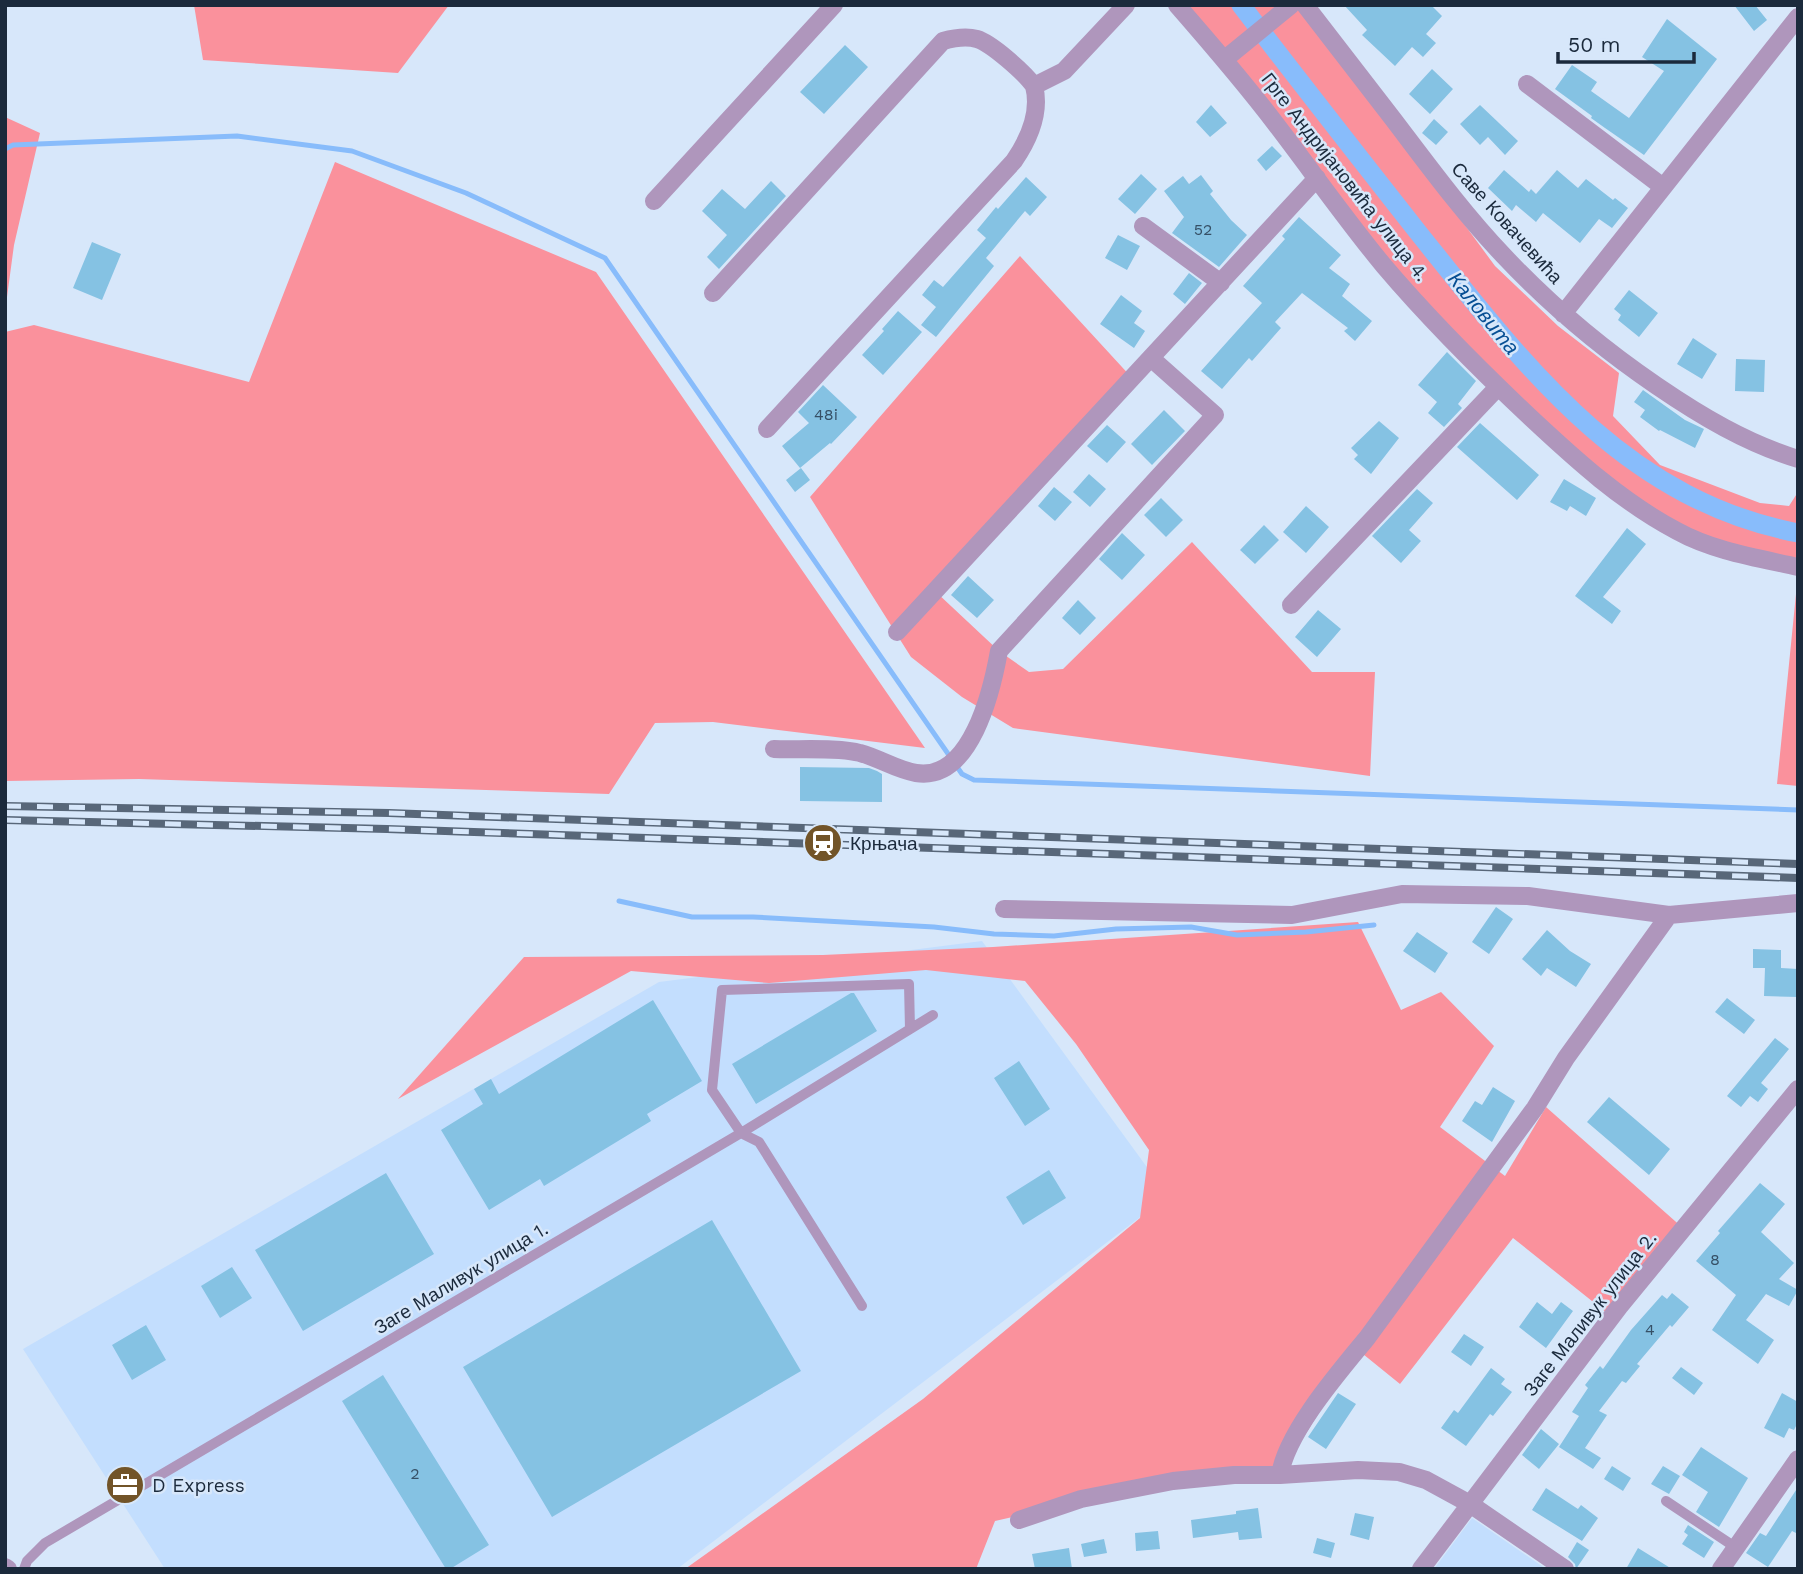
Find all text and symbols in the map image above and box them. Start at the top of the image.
scale bar [1558,21,1694,65]
text: 50 m [1568,32,1620,57]
street label: Грге Андријановића улица 4. [1256,68,1434,286]
street label: Саве Ковачевића [1446,158,1568,289]
house number: 52 [1194,220,1212,239]
water label: Каловита [1443,267,1525,359]
house number: 48i [814,405,838,424]
station icon: Крњача [802,822,844,864]
place label: Крњача [850,832,918,855]
street label: Заге Маливук улица 1. [370,1217,552,1339]
street label: Заге Маливук улица 2. [1519,1227,1661,1401]
house number: 8 [1710,1250,1720,1269]
house number: 4 [1645,1320,1655,1339]
office icon: D Express [104,1464,146,1506]
house number: 2 [410,1464,420,1483]
place label: D Express [152,1474,245,1497]

